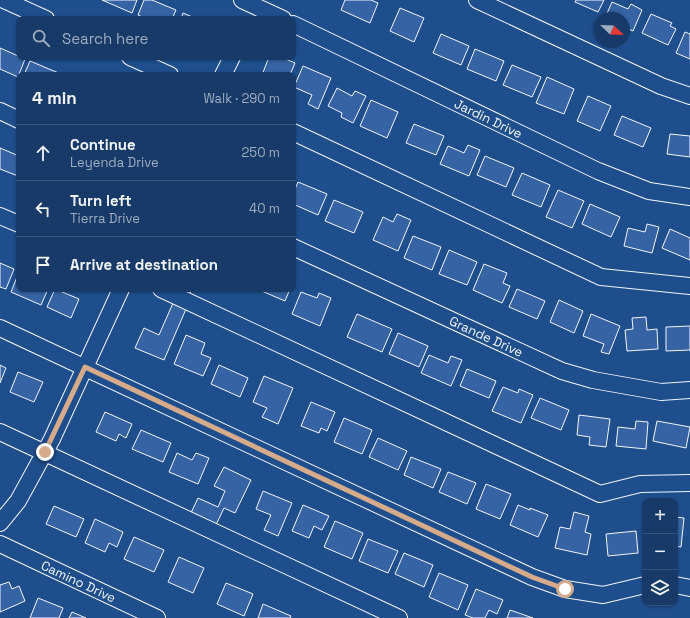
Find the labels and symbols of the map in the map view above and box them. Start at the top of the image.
north arrow [594,12,630,48]
street label: Jardin Drive [451,95,525,142]
street label: Grande Drive [447,312,526,361]
route end [36,443,54,461]
street label: Camino Drive [38,557,119,606]
route start [556,580,574,598]

